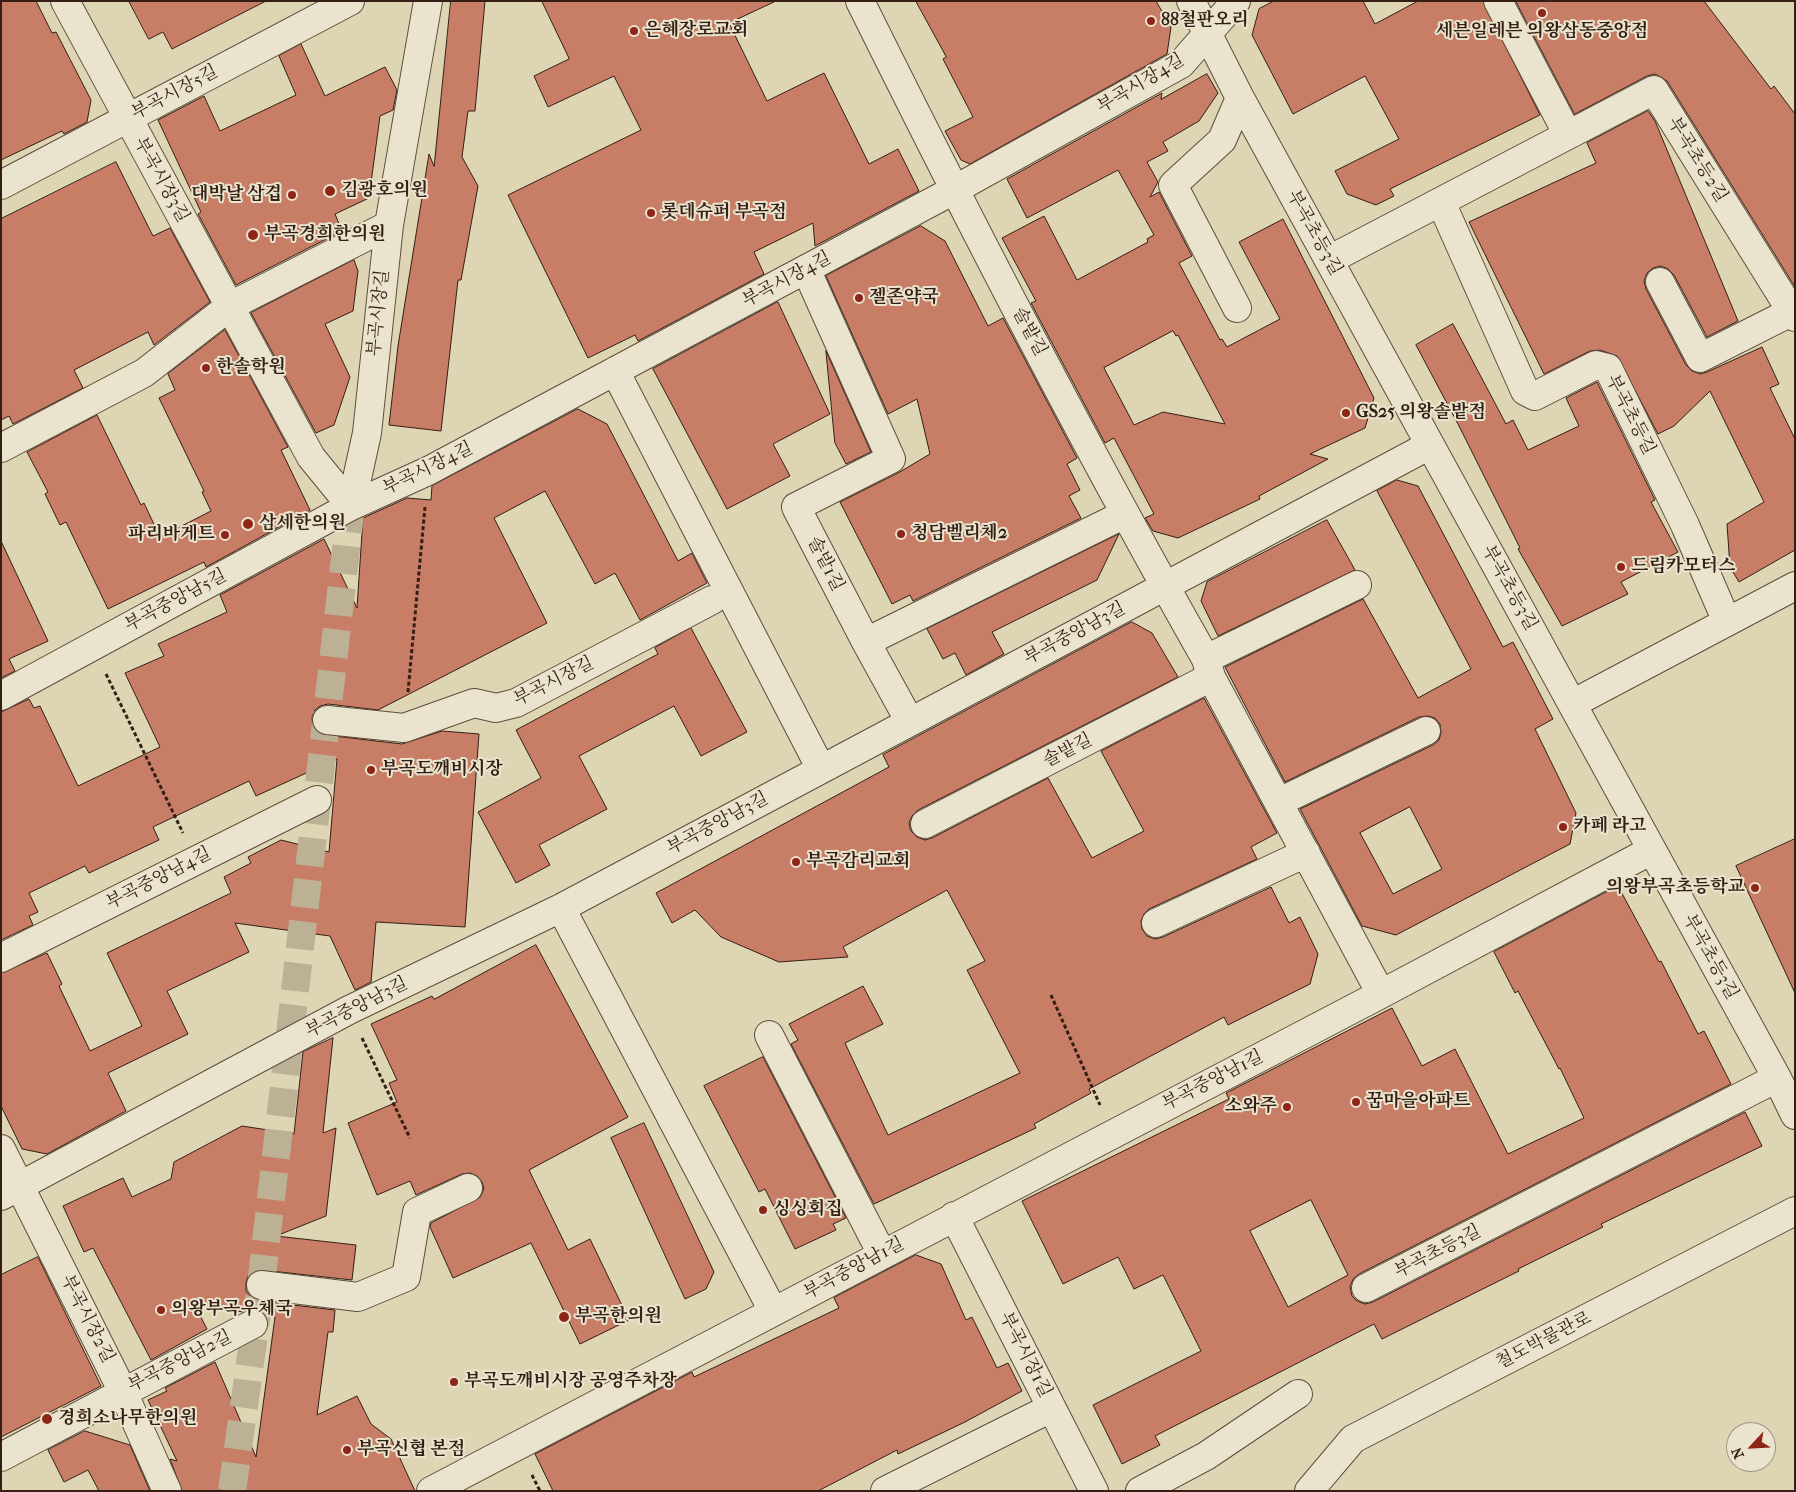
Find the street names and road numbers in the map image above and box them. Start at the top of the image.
street label: 부곡시장4길 [1094,50,1188,118]
street label: 부곡시장5길 [128,61,222,125]
street label: 부곡초등2길 [1662,113,1732,207]
street label: 부곡시장3길 [129,134,193,226]
street label: 부곡초등3길 [1282,187,1346,279]
street label: 부곡시장4길 [739,248,835,312]
street label: 부곡시장길 [364,269,394,357]
street label: 솔밭길 [1007,304,1051,360]
street label: 부곡초등길 [1601,371,1659,459]
street label: 부곡시장4길 [379,438,477,500]
street label: 솔밭1길 [802,533,848,595]
street label: 부곡초등3길 [1477,542,1541,634]
street label: 부곡중앙남5길 [121,565,231,637]
street label: 부곡중앙남3길 [1021,598,1129,670]
street label: 부곡시장길 [510,653,598,711]
street label: 솔밭길 [1040,730,1096,772]
street label: 부곡중앙남3길 [664,788,772,860]
street label: 부곡중앙남4길 [103,843,215,915]
street label: 부곡초등3길 [1678,911,1742,1003]
street label: 부곡중앙남3길 [302,973,412,1043]
street label: 부곡중앙남1길 [1159,1046,1267,1116]
street label: 부곡초등3길 [1391,1221,1485,1283]
street label: 부곡중앙남1길 [800,1233,908,1305]
street label: 부곡시장2길 [56,1271,118,1367]
street label: 철도박물관로 [1493,1308,1595,1374]
street label: 부곡시장1길 [994,1309,1056,1401]
street label: 부곡중앙남2길 [124,1327,236,1397]

